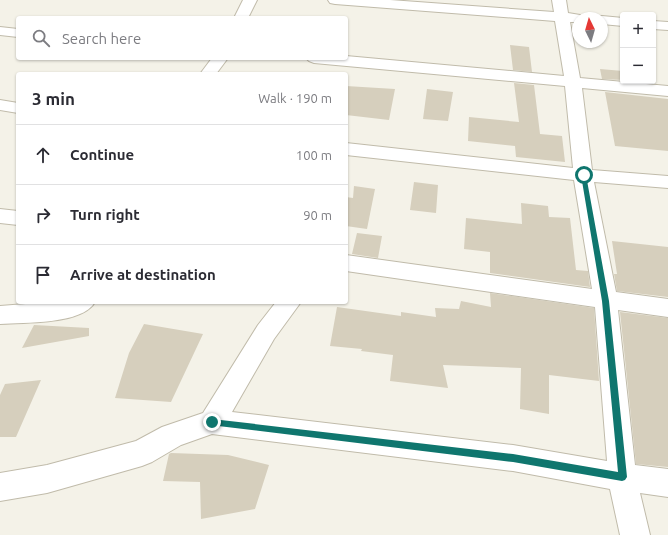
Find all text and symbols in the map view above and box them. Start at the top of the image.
north arrow [572,12,608,48]
map controls [620,12,656,84]
button: + [620,12,656,48]
search box [16,16,348,60]
icon: search [30,27,52,49]
text: Search here [62,30,141,47]
button: − [620,48,656,84]
text: 3 min [32,89,75,108]
text: Walk · 190 m [258,91,332,105]
icon: ahead [32,144,54,166]
text: Continue [70,146,134,163]
text: 100 m [296,148,332,162]
route start [575,166,593,184]
icon: right [32,204,54,226]
text: Turn right [70,206,140,223]
text: 90 m [303,208,332,222]
icon: arrive [32,264,54,286]
text: Arrive at destination [70,266,216,283]
route end [203,413,221,431]

